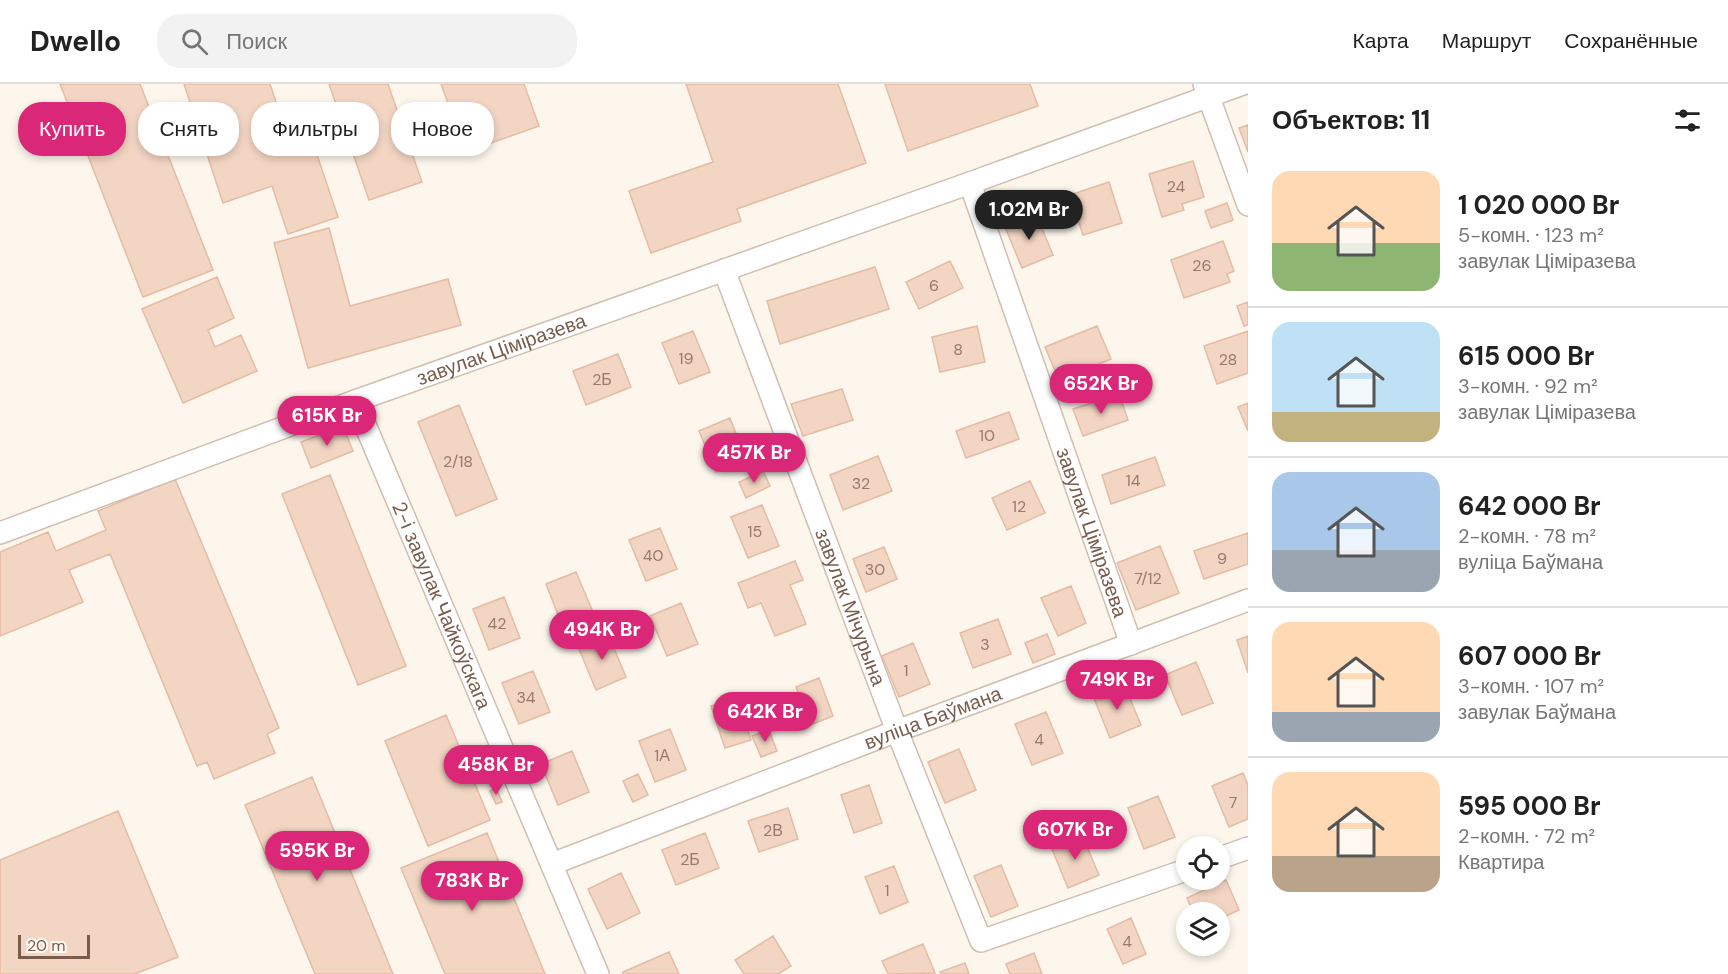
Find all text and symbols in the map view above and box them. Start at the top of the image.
search box [157,14,577,68]
text: Dwello [30,23,121,60]
icon: search [178,25,211,58]
text: Поиск [226,27,287,56]
text: Карта [1353,27,1409,55]
text: Маршрут [1442,27,1531,55]
text: Сохранённые [1564,27,1698,55]
chip: Купить [18,102,126,156]
chip: Снять [138,102,239,156]
chip: Фильтры [251,102,379,156]
chip: Новое [391,102,494,156]
text: Объектов: 11 [1272,103,1430,137]
icon: filters [1671,104,1704,137]
house number: 24 [1167,176,1186,197]
text: 1 020 000 Br [1458,188,1619,222]
pin: 1.02M Br [967,190,1091,241]
icon: home [1320,195,1392,267]
text: 1.02M Br [989,196,1069,222]
text: 5-комн. · 123 m² [1458,222,1604,248]
text: завулак Ціміразева [1458,248,1636,274]
house number: 26 [1192,255,1212,276]
house number: 6 [929,275,939,296]
street label: завулак Ціміразева [413,307,590,391]
house number: 8 [953,339,963,360]
text: 615 000 Br [1458,339,1594,373]
icon: home [1320,346,1392,418]
house number: 19 [678,348,694,369]
house number: 28 [1219,349,1237,370]
pin: 652K Br [1046,364,1156,415]
house number: 2Б [592,369,612,390]
text: 652K Br [1064,370,1138,396]
text: 3-комн. · 92 m² [1458,373,1598,399]
pin: 615K Br [272,396,382,447]
text: завулак Ціміразева [1458,399,1636,425]
text: 615K Br [291,402,363,428]
house number: 10 [979,425,995,446]
pin: 457K Br [699,433,809,484]
text: 457K Br [717,439,791,465]
street label: завулак Ціміразева [1050,444,1134,621]
house number: 2/18 [443,451,473,472]
house number: 14 [1126,470,1141,491]
house number: 32 [852,473,870,494]
text: 642 000 Br [1458,489,1601,523]
house number: 12 [1012,496,1026,517]
icon: home [1320,496,1392,568]
street label: 2-і завулак Чайкоўскага [386,498,498,714]
house number: 15 [748,521,762,542]
text: 2-комн. · 78 m² [1458,523,1596,549]
street label: завулак Мічурына [809,525,892,690]
house number: 40 [643,545,663,566]
house number: 9 [1217,548,1227,569]
text: вуліца Баўмана [1458,549,1603,575]
house number: 30 [865,559,885,580]
house number: 7/12 [1134,568,1162,589]
pin: 494K Br [547,610,657,661]
house number: 42 [488,613,506,634]
text: 494K Br [563,616,641,642]
house number: 3 [980,634,990,655]
text: 607 000 Br [1458,639,1601,673]
icon: home [1320,646,1392,718]
house number: 1 [904,660,909,681]
pin: 749K Br [1062,660,1172,711]
text: 749K Br [1080,666,1154,692]
text: 3-комн. · 107 m² [1458,673,1604,699]
street label: вуліца Баўмана [860,680,1006,755]
house number: 34 [516,687,536,708]
pin: 642K Br [710,692,820,743]
text: 642K Br [727,698,803,724]
text: завулак Баўмана [1458,699,1616,725]
house number: 4 [1034,729,1044,750]
pin: 458K Br [441,745,551,796]
house number: 1А [654,745,670,766]
text: 458K Br [458,751,534,777]
text: 595 000 Br [1458,789,1601,823]
house number: 7 [1229,792,1237,813]
icon: home [1320,796,1392,868]
pin: 607K Br [1020,810,1130,861]
text: 607K Br [1037,816,1113,842]
house number: 2В [763,820,783,841]
text: 2-комн. · 72 m² [1458,823,1595,849]
pin: 595K Br [262,831,372,882]
map controls [1176,836,1230,956]
button: locate [1176,836,1230,890]
text: 595K Br [279,837,355,863]
house number: 2Б [680,849,700,870]
text: Квартира [1458,849,1544,875]
pin: 783K Br [417,861,527,912]
text: 783K Br [435,867,509,893]
house number: 1 [885,880,890,901]
button: layers [1176,902,1230,956]
house number: 4 [1122,931,1132,952]
scale bar [18,932,90,960]
text: 20 m [27,935,66,956]

